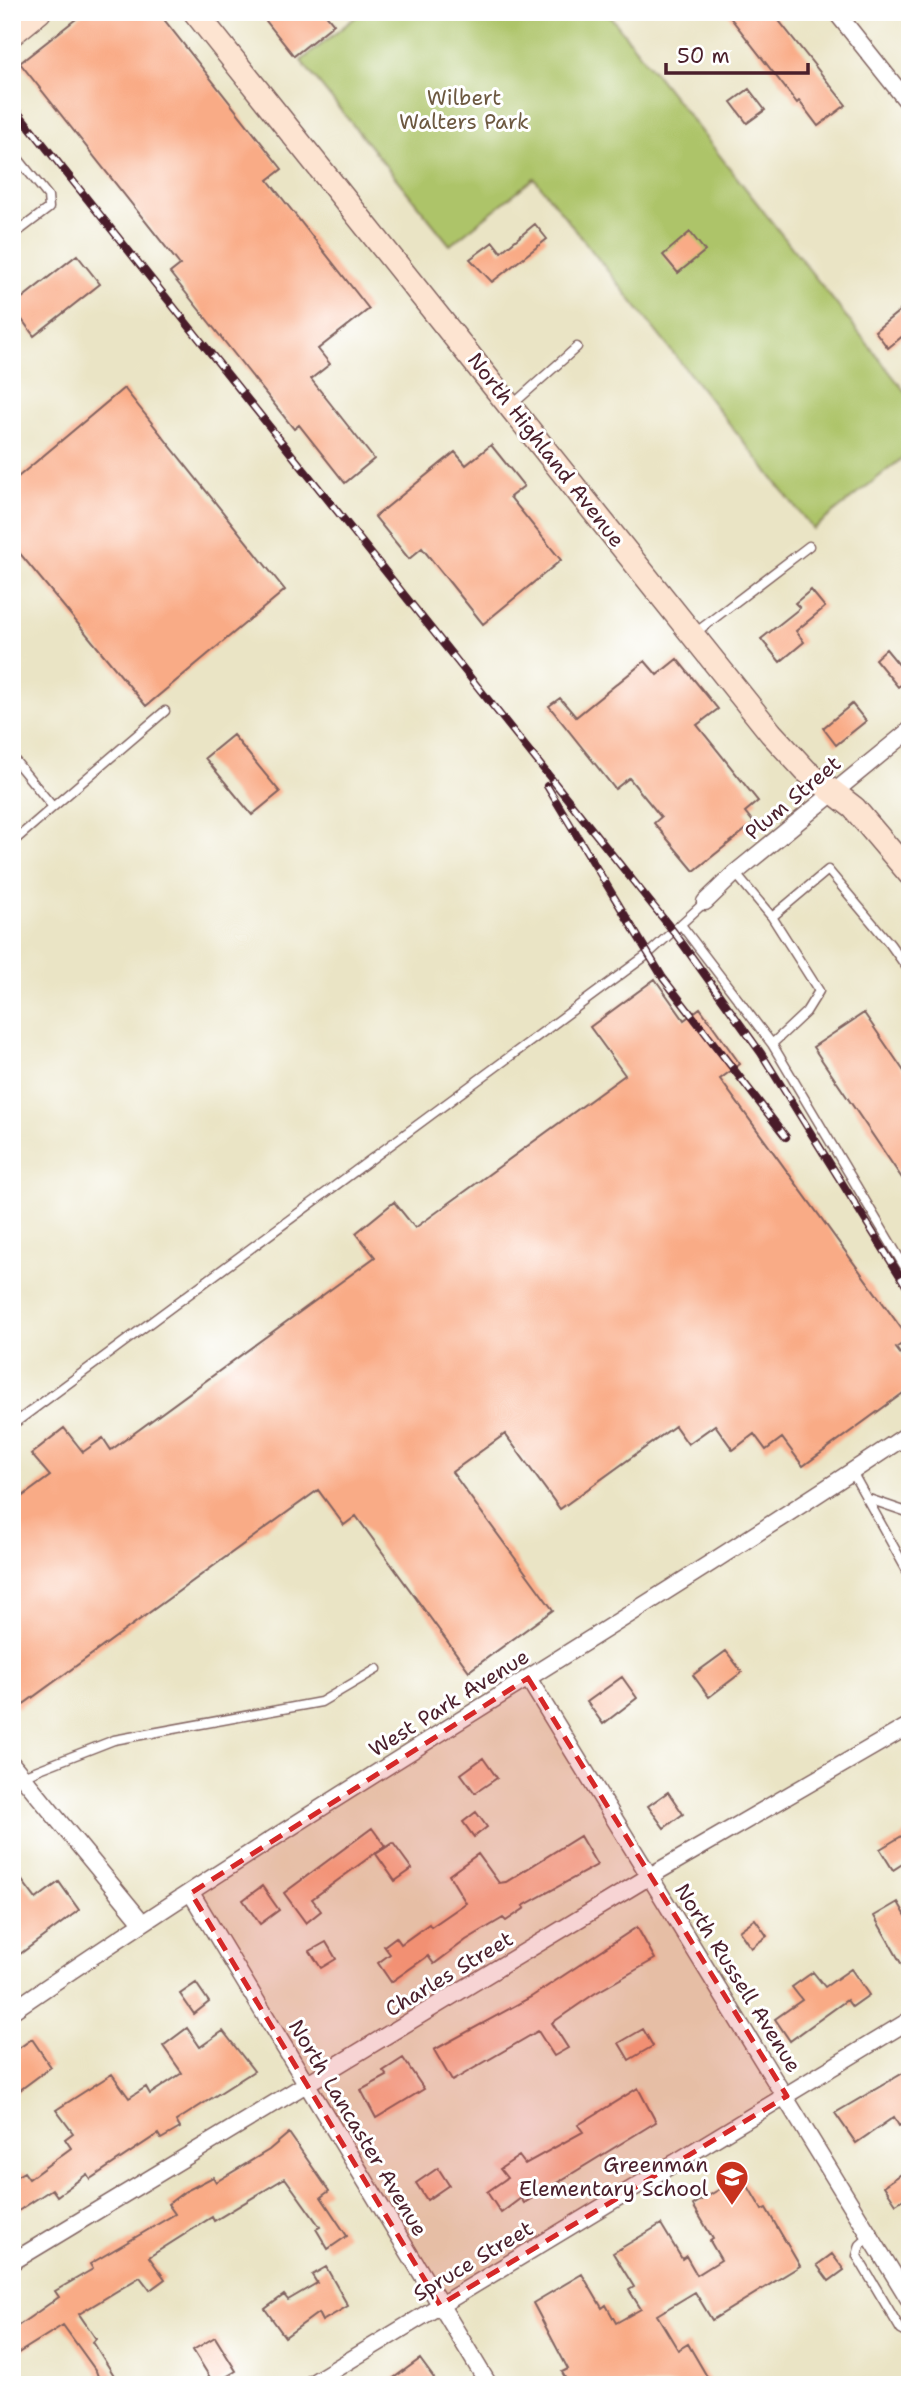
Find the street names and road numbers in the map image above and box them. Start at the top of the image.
street label: North Highland Avenue [461,347,631,553]
street label: Plum Street [739,750,847,846]
street label: West Park Avenue [364,1642,534,1764]
street label: North Russell Avenue [668,1878,808,2078]
street label: Charles Street [380,1925,518,2023]
street label: North Lancaster Avenue [282,2014,434,2242]
street label: Spruce Street [408,2214,538,2308]

